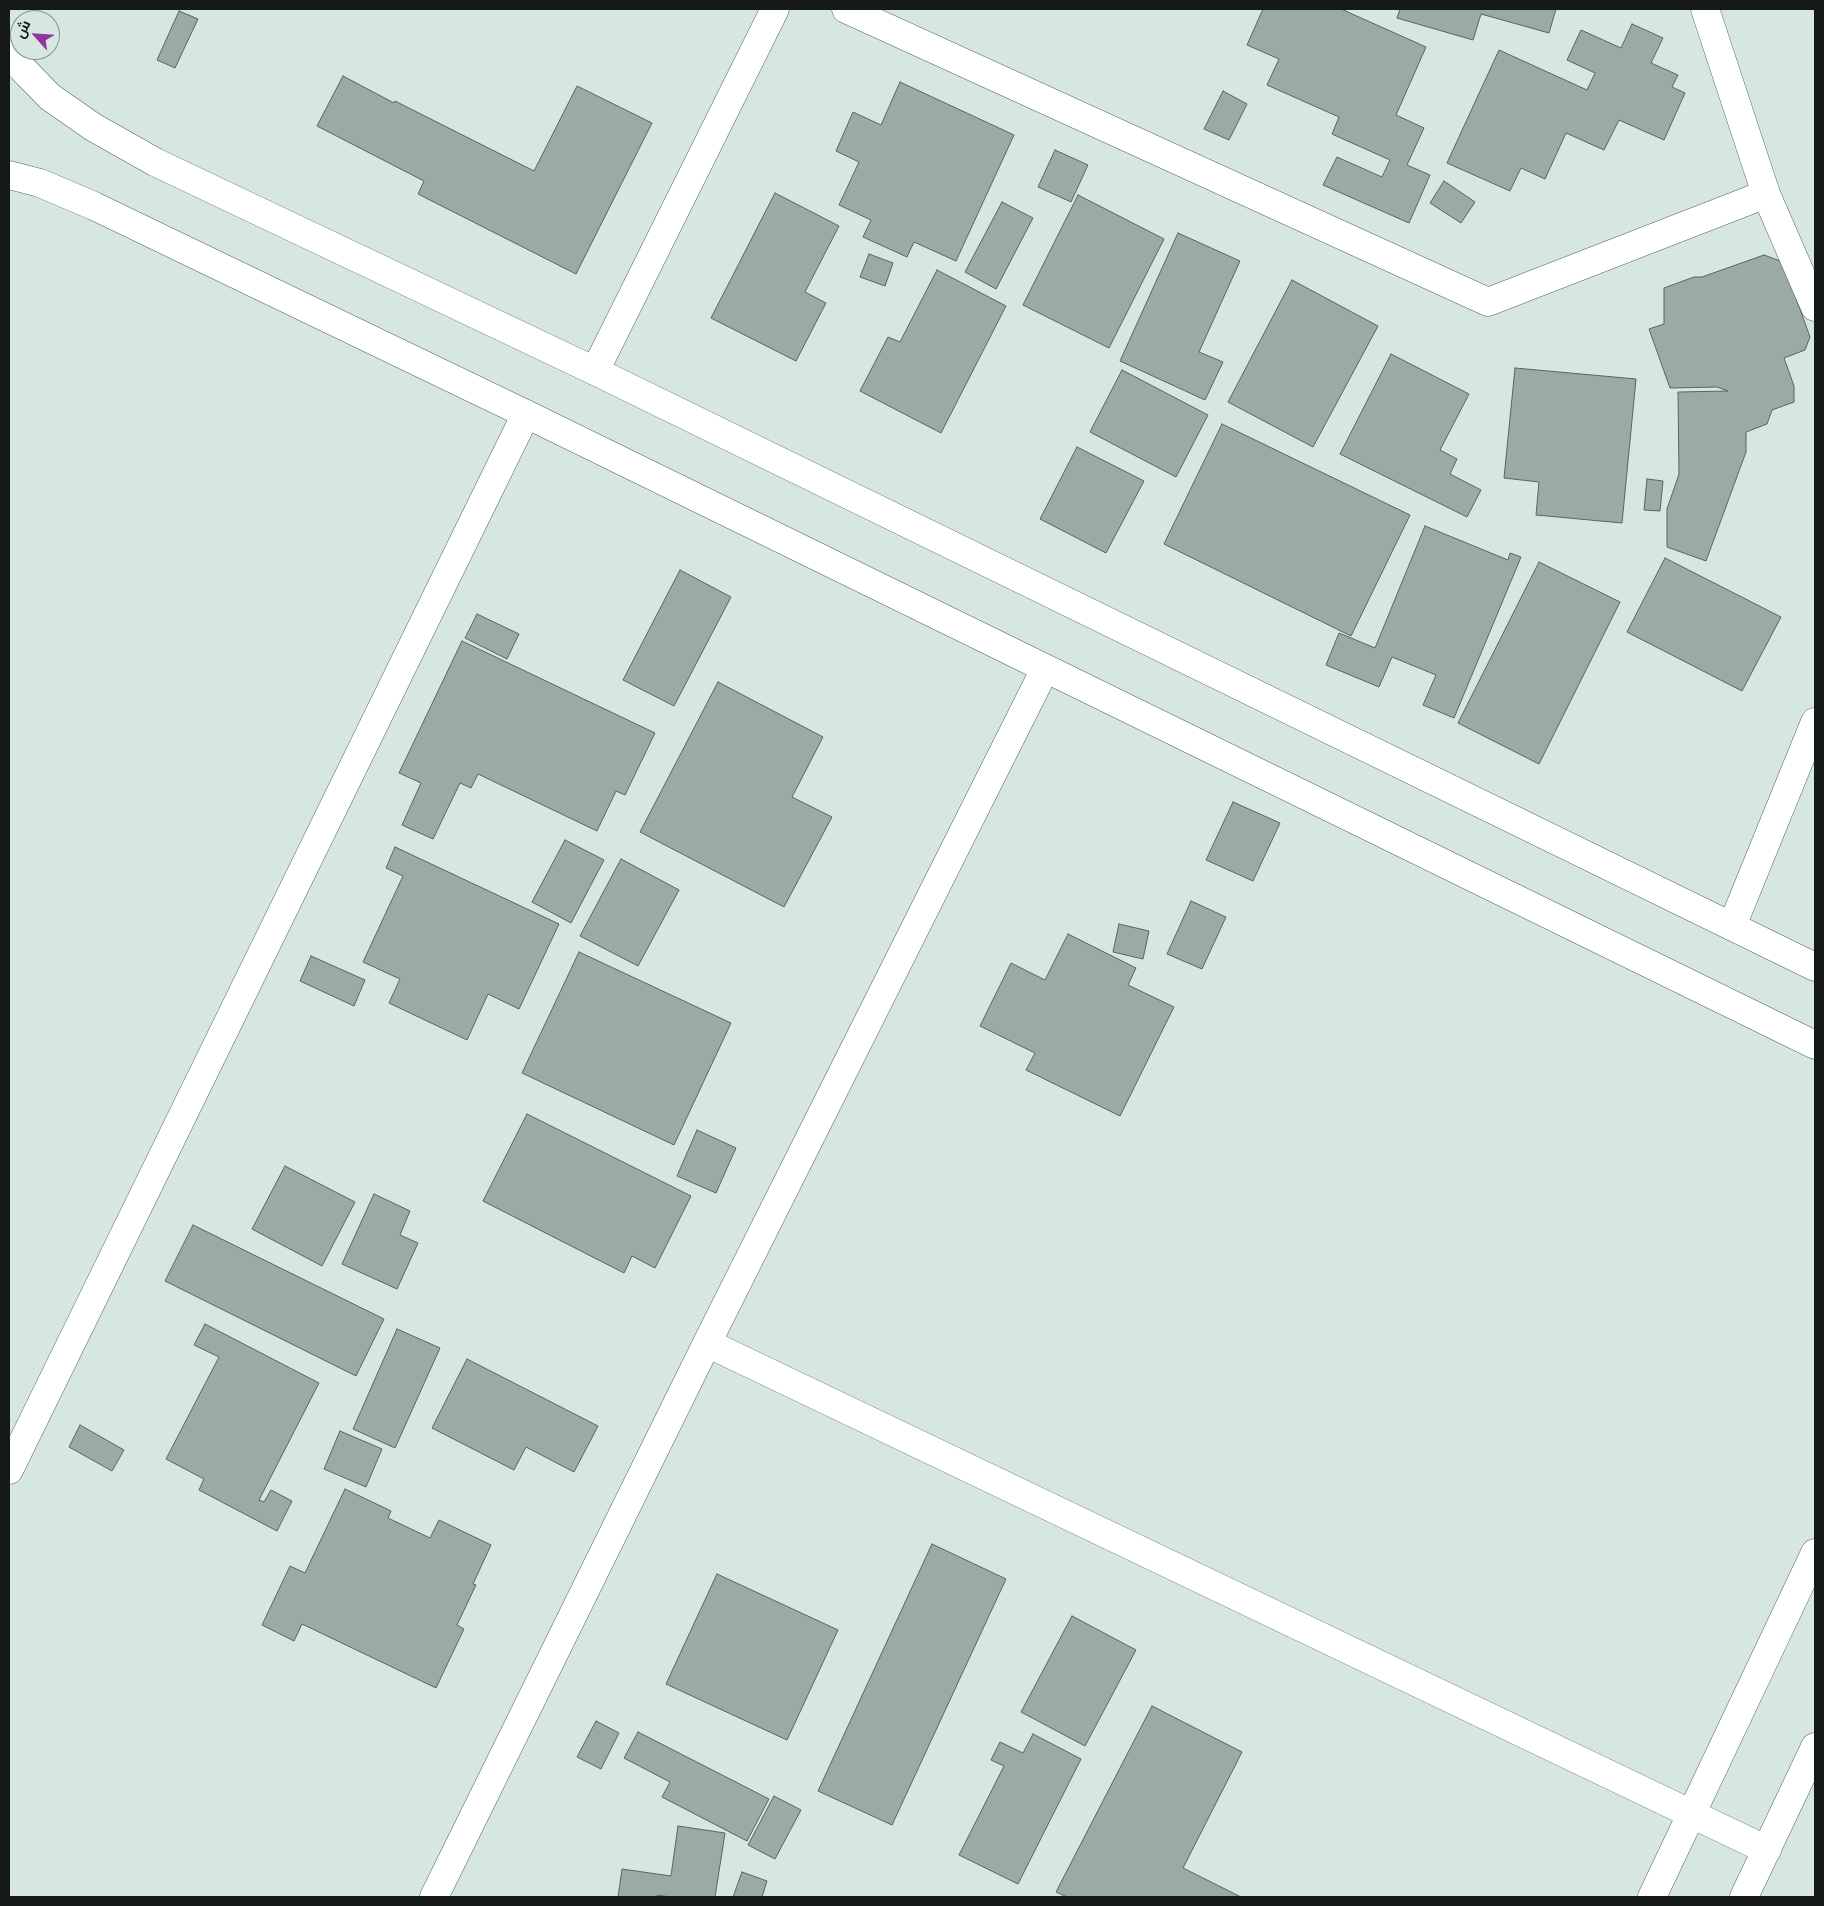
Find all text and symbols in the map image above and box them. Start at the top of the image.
north arrow [10,10,60,60]
text: ش [10,17,34,41]

